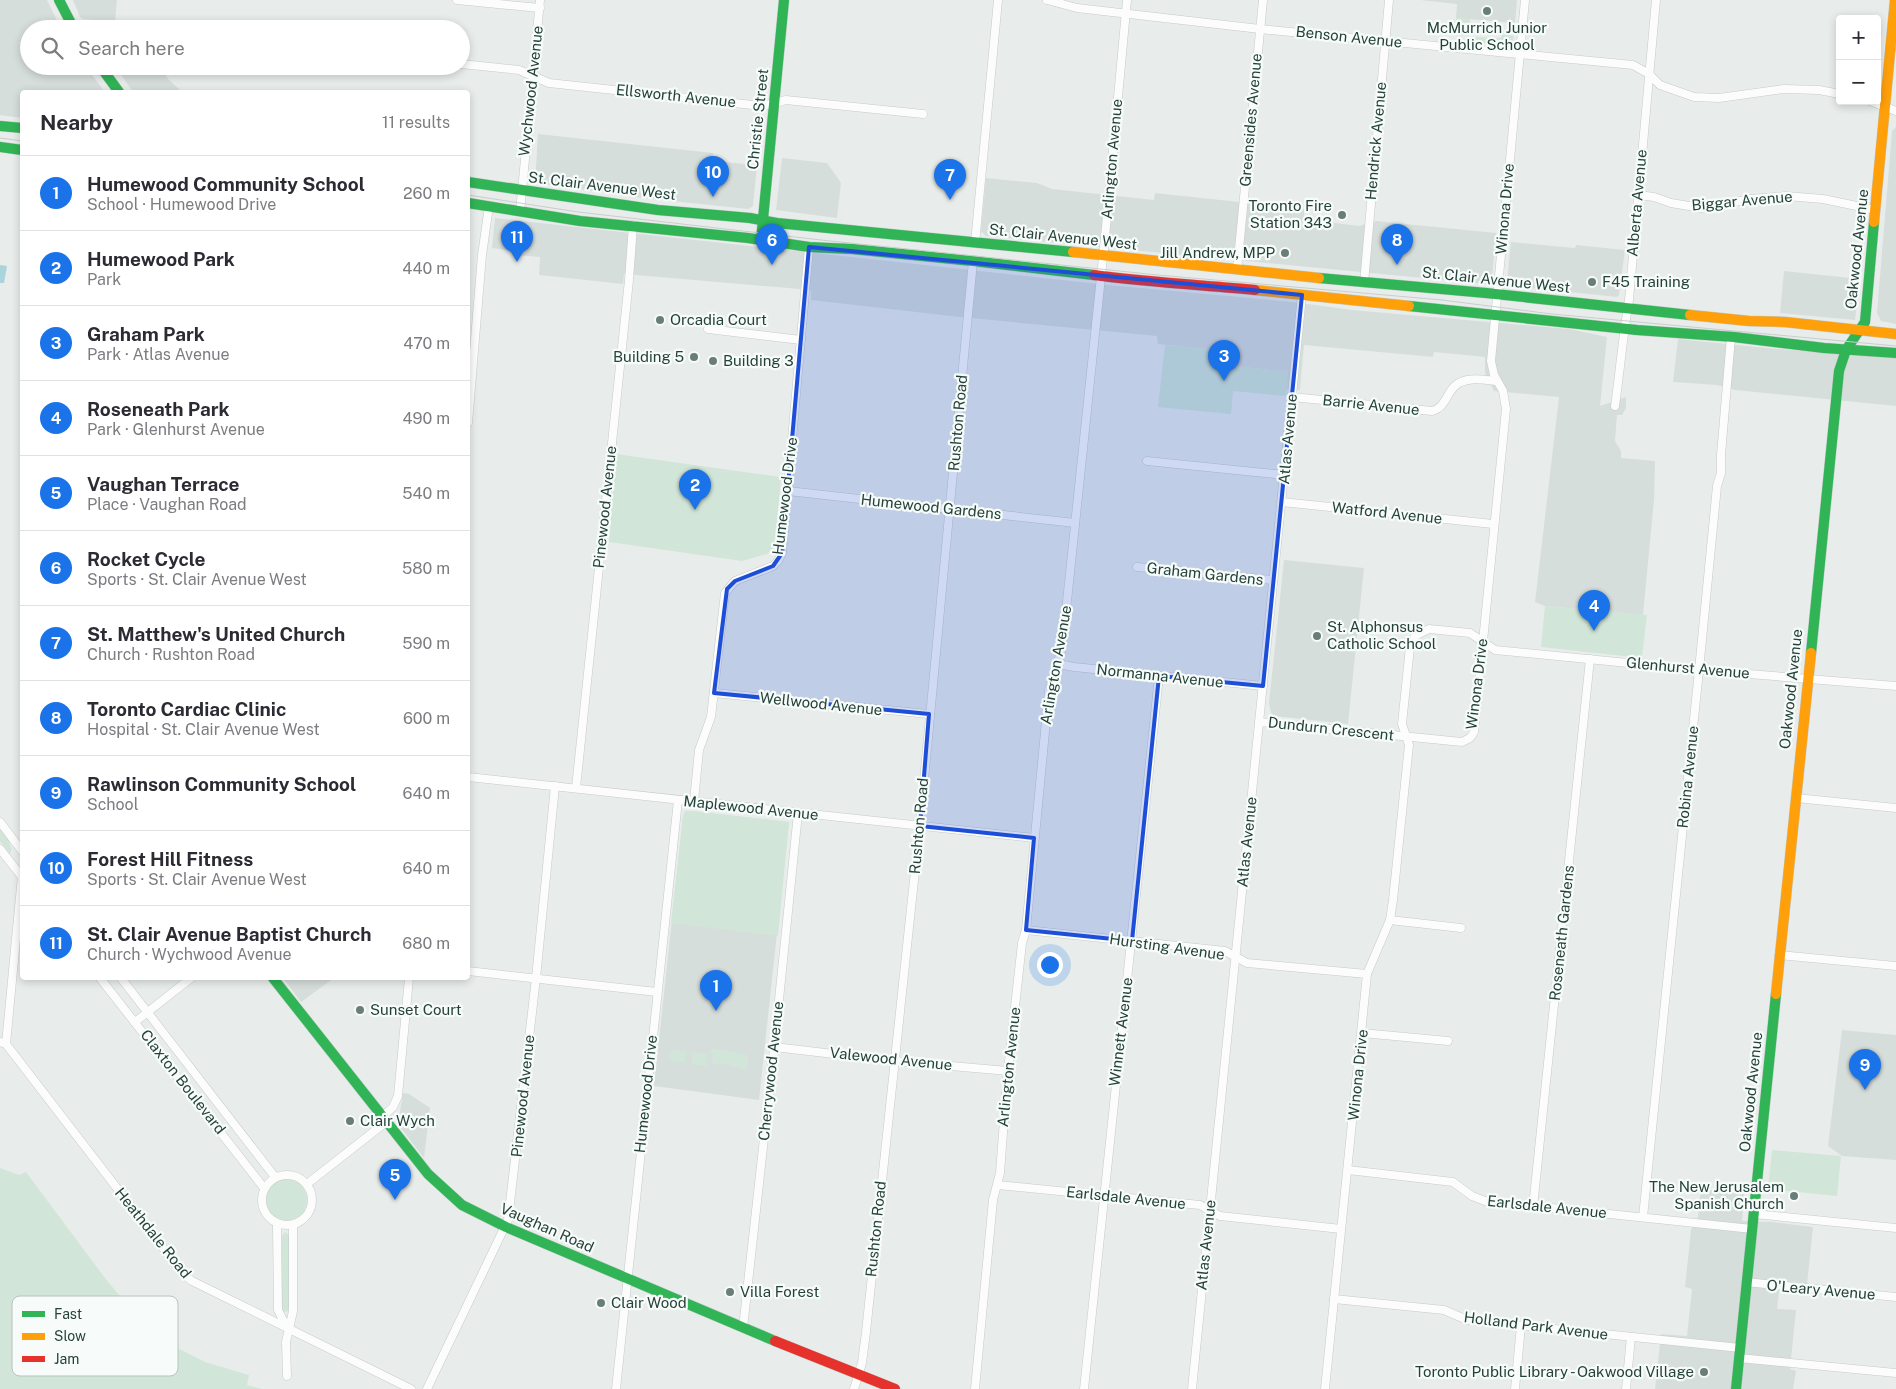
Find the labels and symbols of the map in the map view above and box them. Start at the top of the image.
marker: McMurrich Junior Public School [1481,5,1493,17]
place label: McMurrich Junior Public School [1427,19,1547,53]
street label: Benson Avenue [1295,22,1403,51]
street label: Wychwood Avenue [515,25,546,157]
street label: Greensides Avenue [1236,53,1265,187]
street label: Christie Street [744,67,771,170]
street label: Ellsworth Avenue [615,81,737,110]
street label: Hendrick Avenue [1362,81,1389,201]
street label: Arlington Avenue [1098,98,1125,220]
street label: Alberta Avenue [1623,149,1650,257]
pin: 10 [697,156,729,197]
pin: 7 [934,159,966,200]
street label: Winona Drive [1492,163,1517,255]
street label: St. Clair Avenue West [527,168,677,203]
street label: Biggar Avenue [1691,188,1793,213]
street label: Oakwood Avenue [1842,188,1871,310]
place label: Toronto Fire Station 343 [1248,197,1332,231]
marker: Toronto Fire Station 343 [1336,209,1348,221]
street label: St. Clair Avenue West [988,220,1138,253]
pin: 11 [501,221,533,262]
pin: 6 [756,224,788,265]
pin: 8 [1381,224,1413,265]
place label: Jill Andrew, MPP [1160,244,1275,261]
marker: Jill Andrew, MPP [1279,247,1291,259]
street label: St. Clair Avenue West [1421,263,1571,296]
place label: F45 Training [1602,273,1690,290]
marker: F45 Training [1586,276,1598,288]
place label: Orcadia Court [670,311,767,328]
marker: Orcadia Court [654,314,666,326]
pin: 3 [1208,340,1240,381]
place label: Building 5 [613,348,684,365]
marker: Building 5 [688,351,700,363]
place label: Building 3 [723,352,794,369]
marker: Building 3 [707,355,719,367]
street label: Rushton Road [945,374,970,472]
street label: Barrie Avenue [1322,391,1420,418]
street label: Atlas Avenue [1275,393,1300,485]
street label: Humewood Drive [769,436,800,556]
street label: Pinewood Avenue [590,445,619,569]
pin: 2 [679,469,711,510]
street label: Humewood Gardens [860,491,1002,522]
street label: Watford Avenue [1331,498,1443,527]
street label: Graham Gardens [1146,559,1264,588]
pin: 4 [1578,590,1610,631]
street label: Arlington Avenue [1037,604,1074,726]
place label: St. Alphonsus Catholic School [1327,618,1436,652]
street label: Oakwood Avenue [1776,628,1805,750]
marker: St. Alphonsus Catholic School [1311,630,1323,642]
street label: Winona Drive [1462,637,1491,730]
street label: Glenhurst Avenue [1626,654,1751,681]
street label: Normanna Avenue [1096,660,1224,691]
street label: Wellwood Avenue [759,689,883,718]
street label: Dundurn Crescent [1267,713,1395,744]
street label: Robina Avenue [1674,725,1701,829]
street label: Rushton Road [906,777,931,875]
street label: Maplewood Avenue [683,792,819,823]
street label: Atlas Avenue [1233,796,1260,888]
street label: Roseneath Gardens [1546,864,1577,1002]
street label: Hursting Avenue [1108,930,1226,963]
your location [1037,952,1063,978]
pin: 1 [700,970,732,1011]
street label: Winnett Avenue [1105,976,1136,1087]
street label: Cherrywood Avenue [755,1000,786,1142]
place label: Sunset Court [370,1001,462,1018]
marker: Sunset Court [354,1004,366,1016]
street label: Arlington Avenue [994,1006,1023,1128]
street label: Claxton Boulevard [137,1026,229,1137]
street label: Winona Drive [1344,1028,1371,1121]
street label: Oakwood Avenue [1736,1031,1765,1153]
street label: Pinewood Avenue [508,1034,537,1158]
street label: Humewood Drive [631,1034,660,1154]
street label: Valewood Avenue [829,1044,953,1073]
pin: 9 [1849,1049,1881,1090]
place label: Clair Wych [360,1112,435,1129]
marker: Clair Wych [344,1115,356,1127]
pin: 5 [379,1159,411,1200]
place label: The New Jerusalem Spanish Church [1649,1178,1784,1212]
street label: Rushton Road [862,1180,889,1278]
street label: Earlsdale Avenue [1065,1183,1187,1212]
street label: Heathdale Road [112,1184,195,1281]
marker: The New Jerusalem Spanish Church [1788,1190,1800,1202]
street label: Earlsdale Avenue [1486,1192,1608,1221]
street label: Vaughan Road [498,1199,597,1256]
street label: Atlas Avenue [1192,1199,1219,1291]
street label: O'Leary Avenue [1766,1276,1876,1303]
place label: Villa Forest [740,1283,819,1300]
marker: Villa Forest [724,1286,736,1298]
place label: Clair Wood [611,1294,687,1311]
legend [12,1296,178,1376]
marker: Clair Wood [595,1297,607,1309]
text: Fast [54,1306,82,1322]
street label: Holland Park Avenue [1463,1308,1609,1343]
text: Slow [54,1328,86,1344]
text: Jam [54,1351,79,1367]
place label: Toronto Public Library - Oakwood Village [1415,1363,1694,1380]
marker: Toronto Public Library - Oakwood Village [1698,1366,1710,1378]

